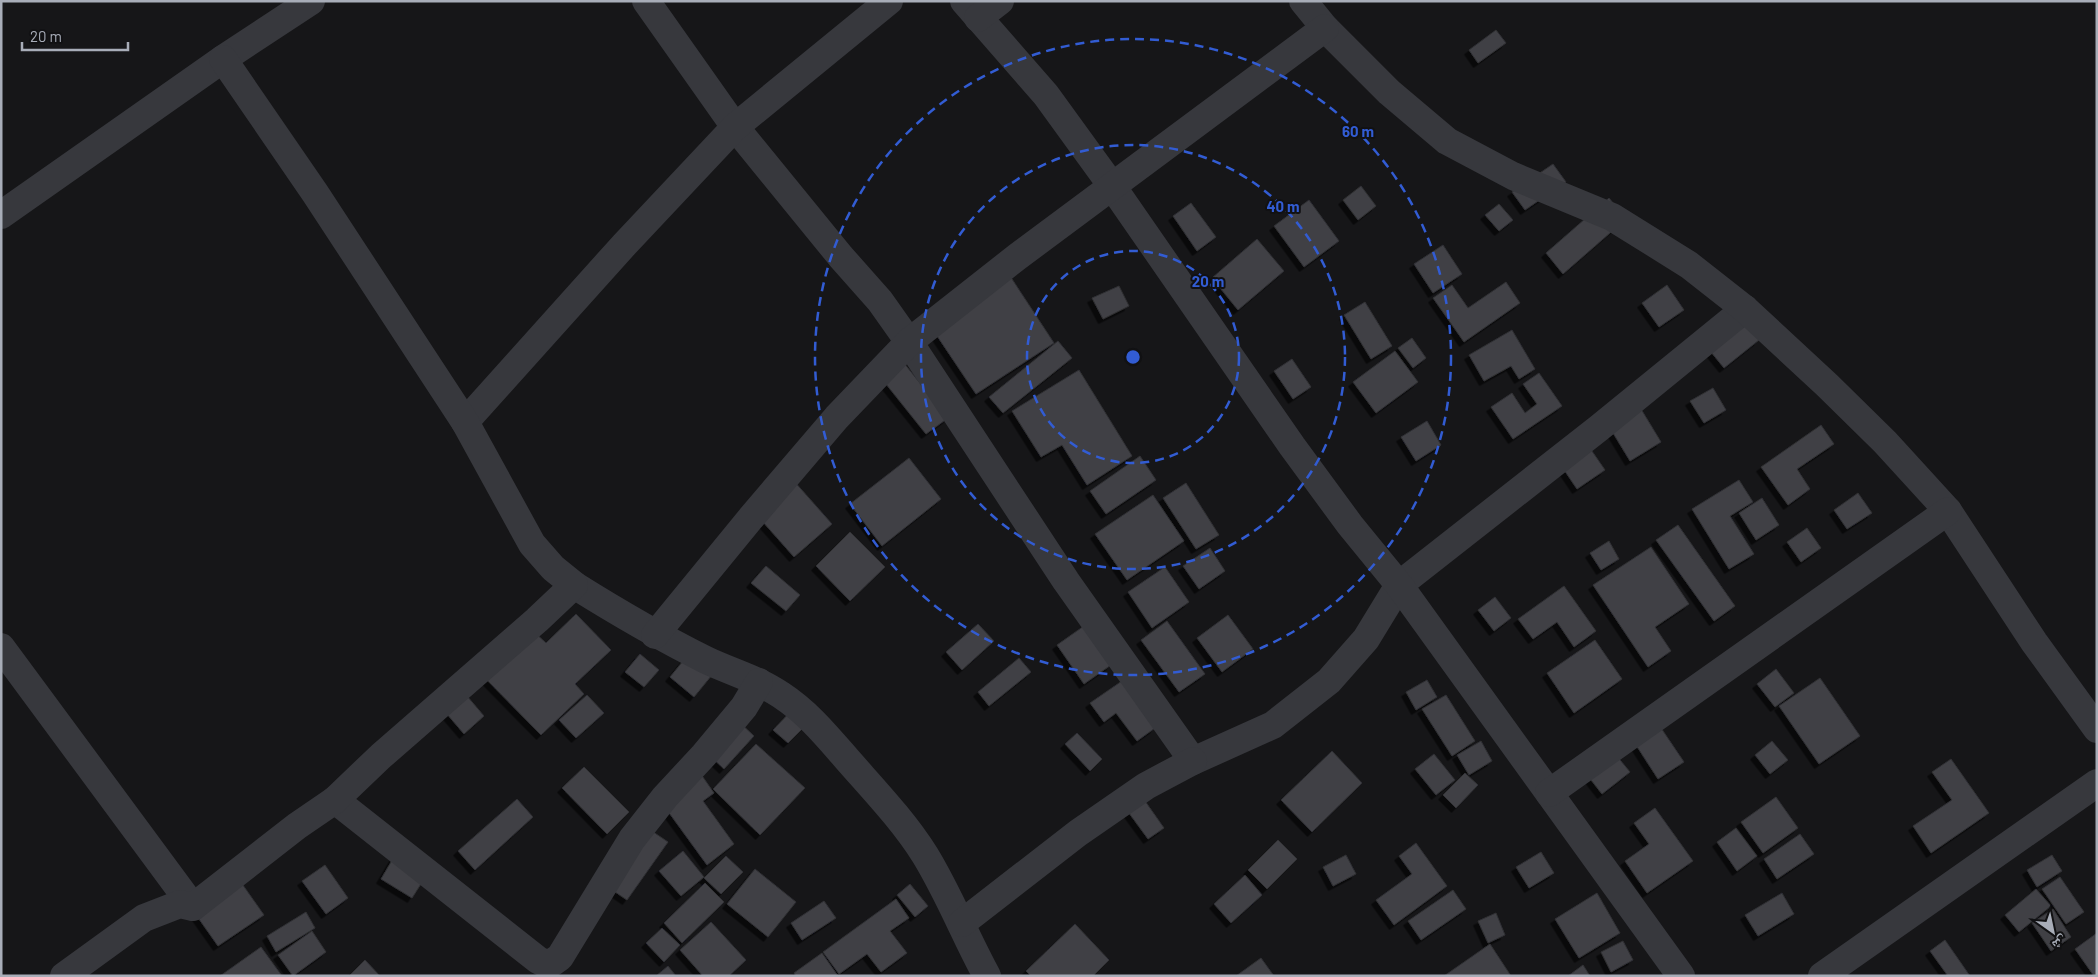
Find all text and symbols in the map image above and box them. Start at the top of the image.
scale bar [22,20,129,52]
text: 20 m [30,27,62,45]
text: 60 m [1342,122,1374,140]
text: 40 m [1266,197,1300,215]
text: 20 m [1192,272,1224,290]
centre of rings [1124,348,1142,366]
north arrow [2028,907,2078,957]
text: ش [2049,931,2071,955]

